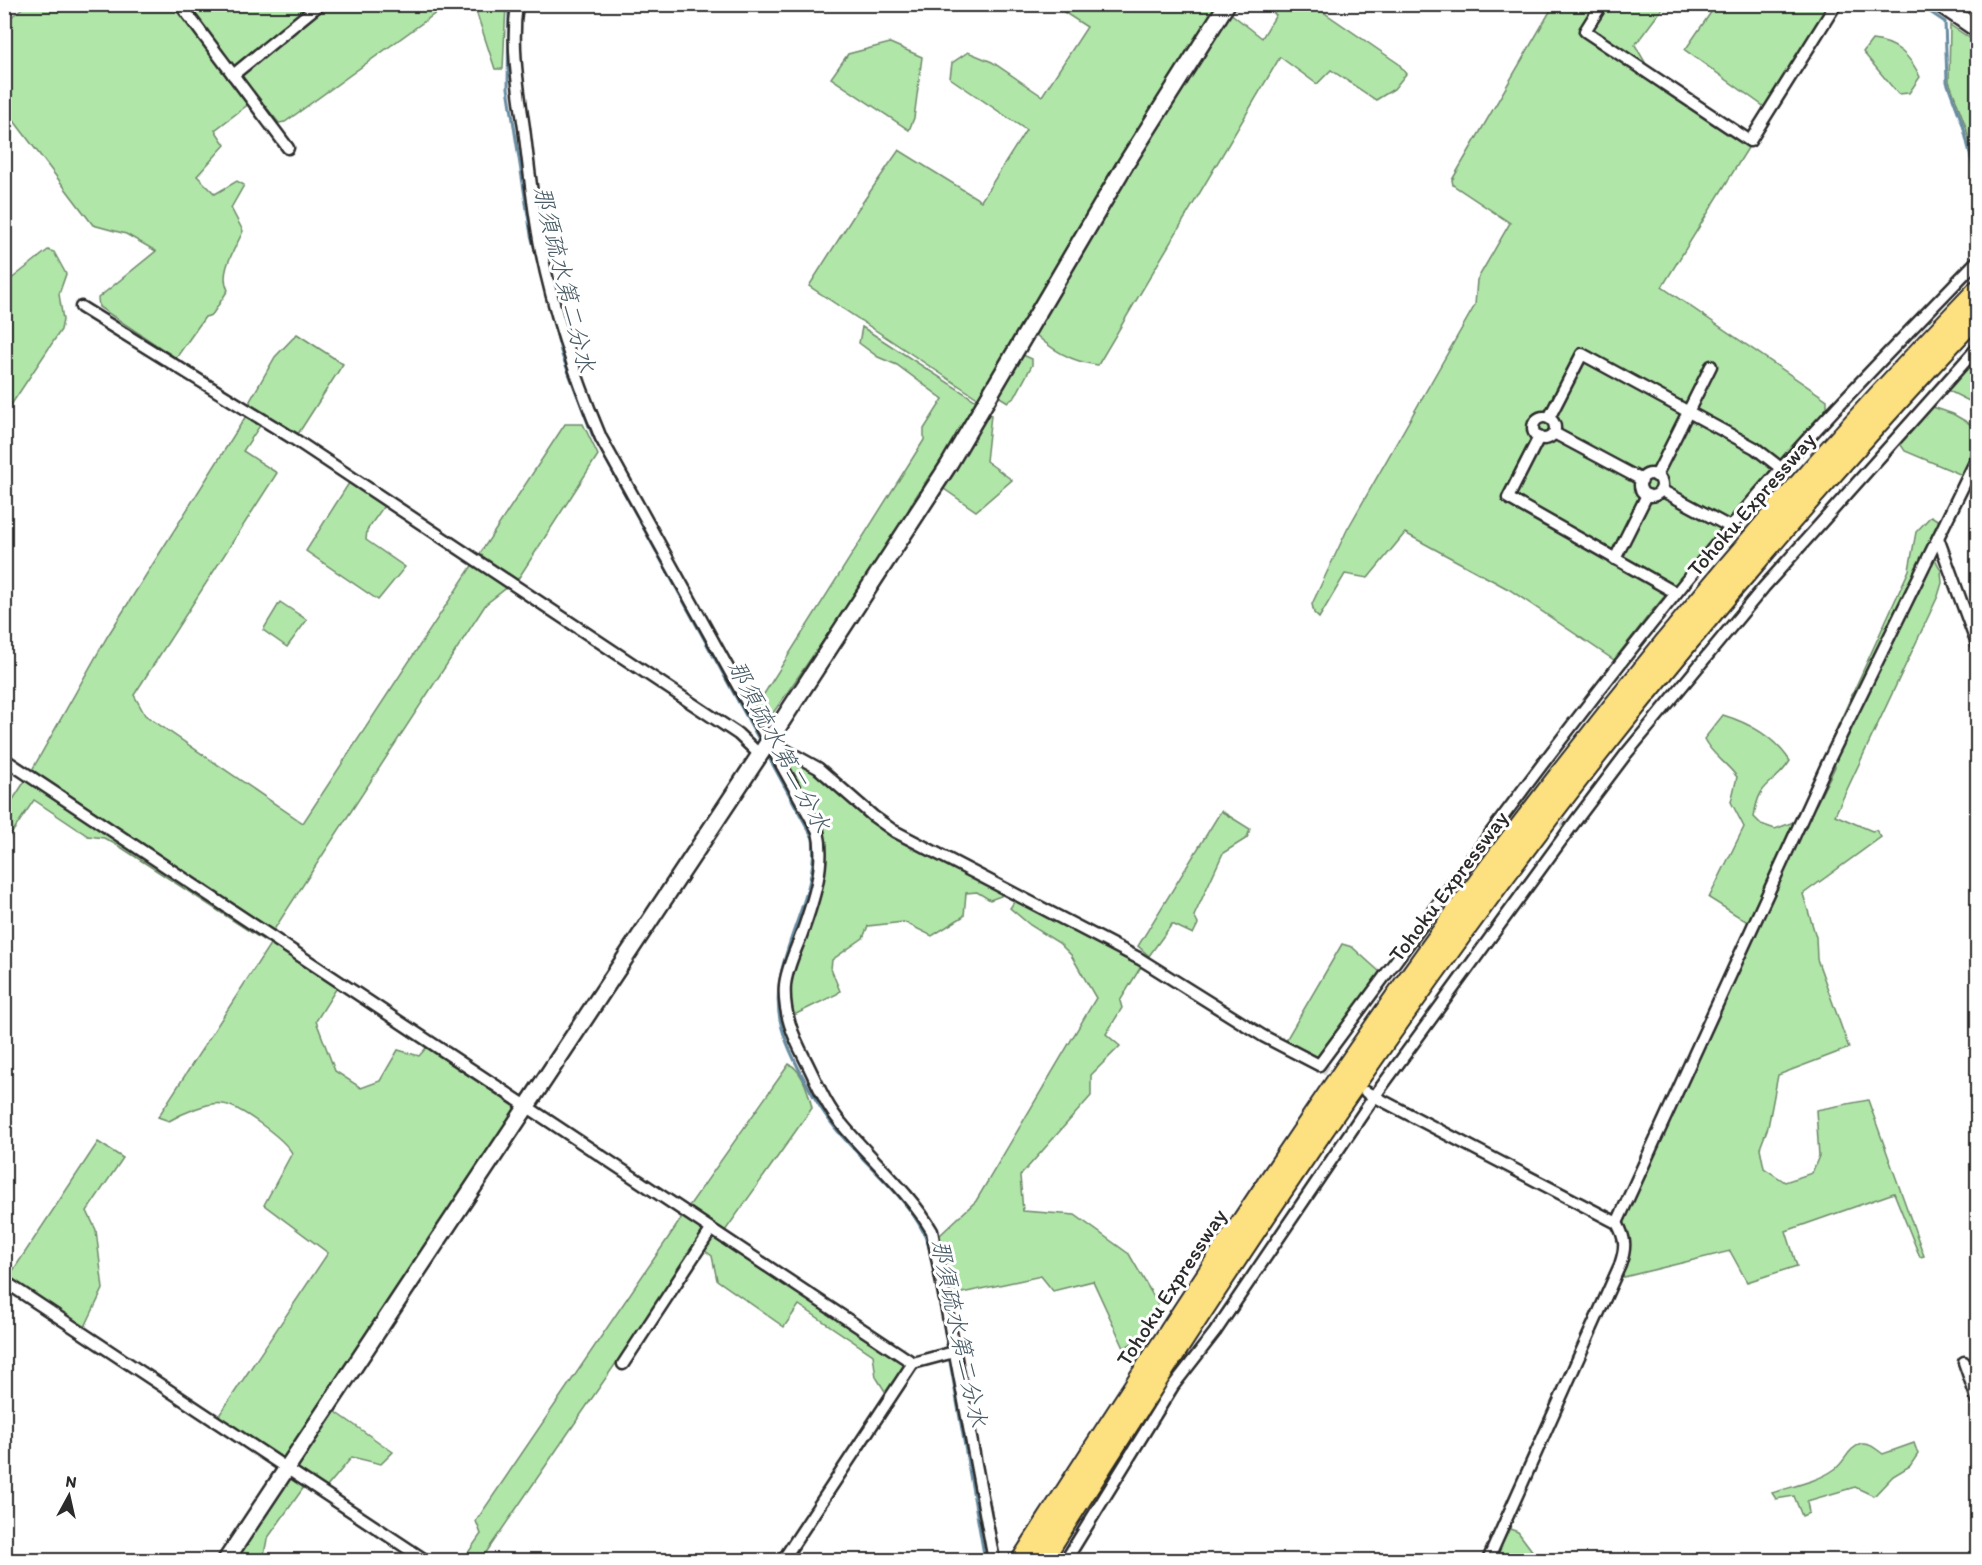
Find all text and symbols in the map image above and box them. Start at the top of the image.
water label: 那須疏水第二分水 [527,182,602,376]
street label: Tohoku Expressway [1681,426,1822,582]
water label: 那須疏水第二分水 [722,654,837,837]
street label: Tohoku Expressway [1383,805,1514,967]
street label: Tohoku Expressway [1110,1203,1233,1371]
water label: 那須疏水第二分水 [925,1236,994,1430]
north arrow [39,1466,99,1526]
text: N [64,1471,78,1492]

